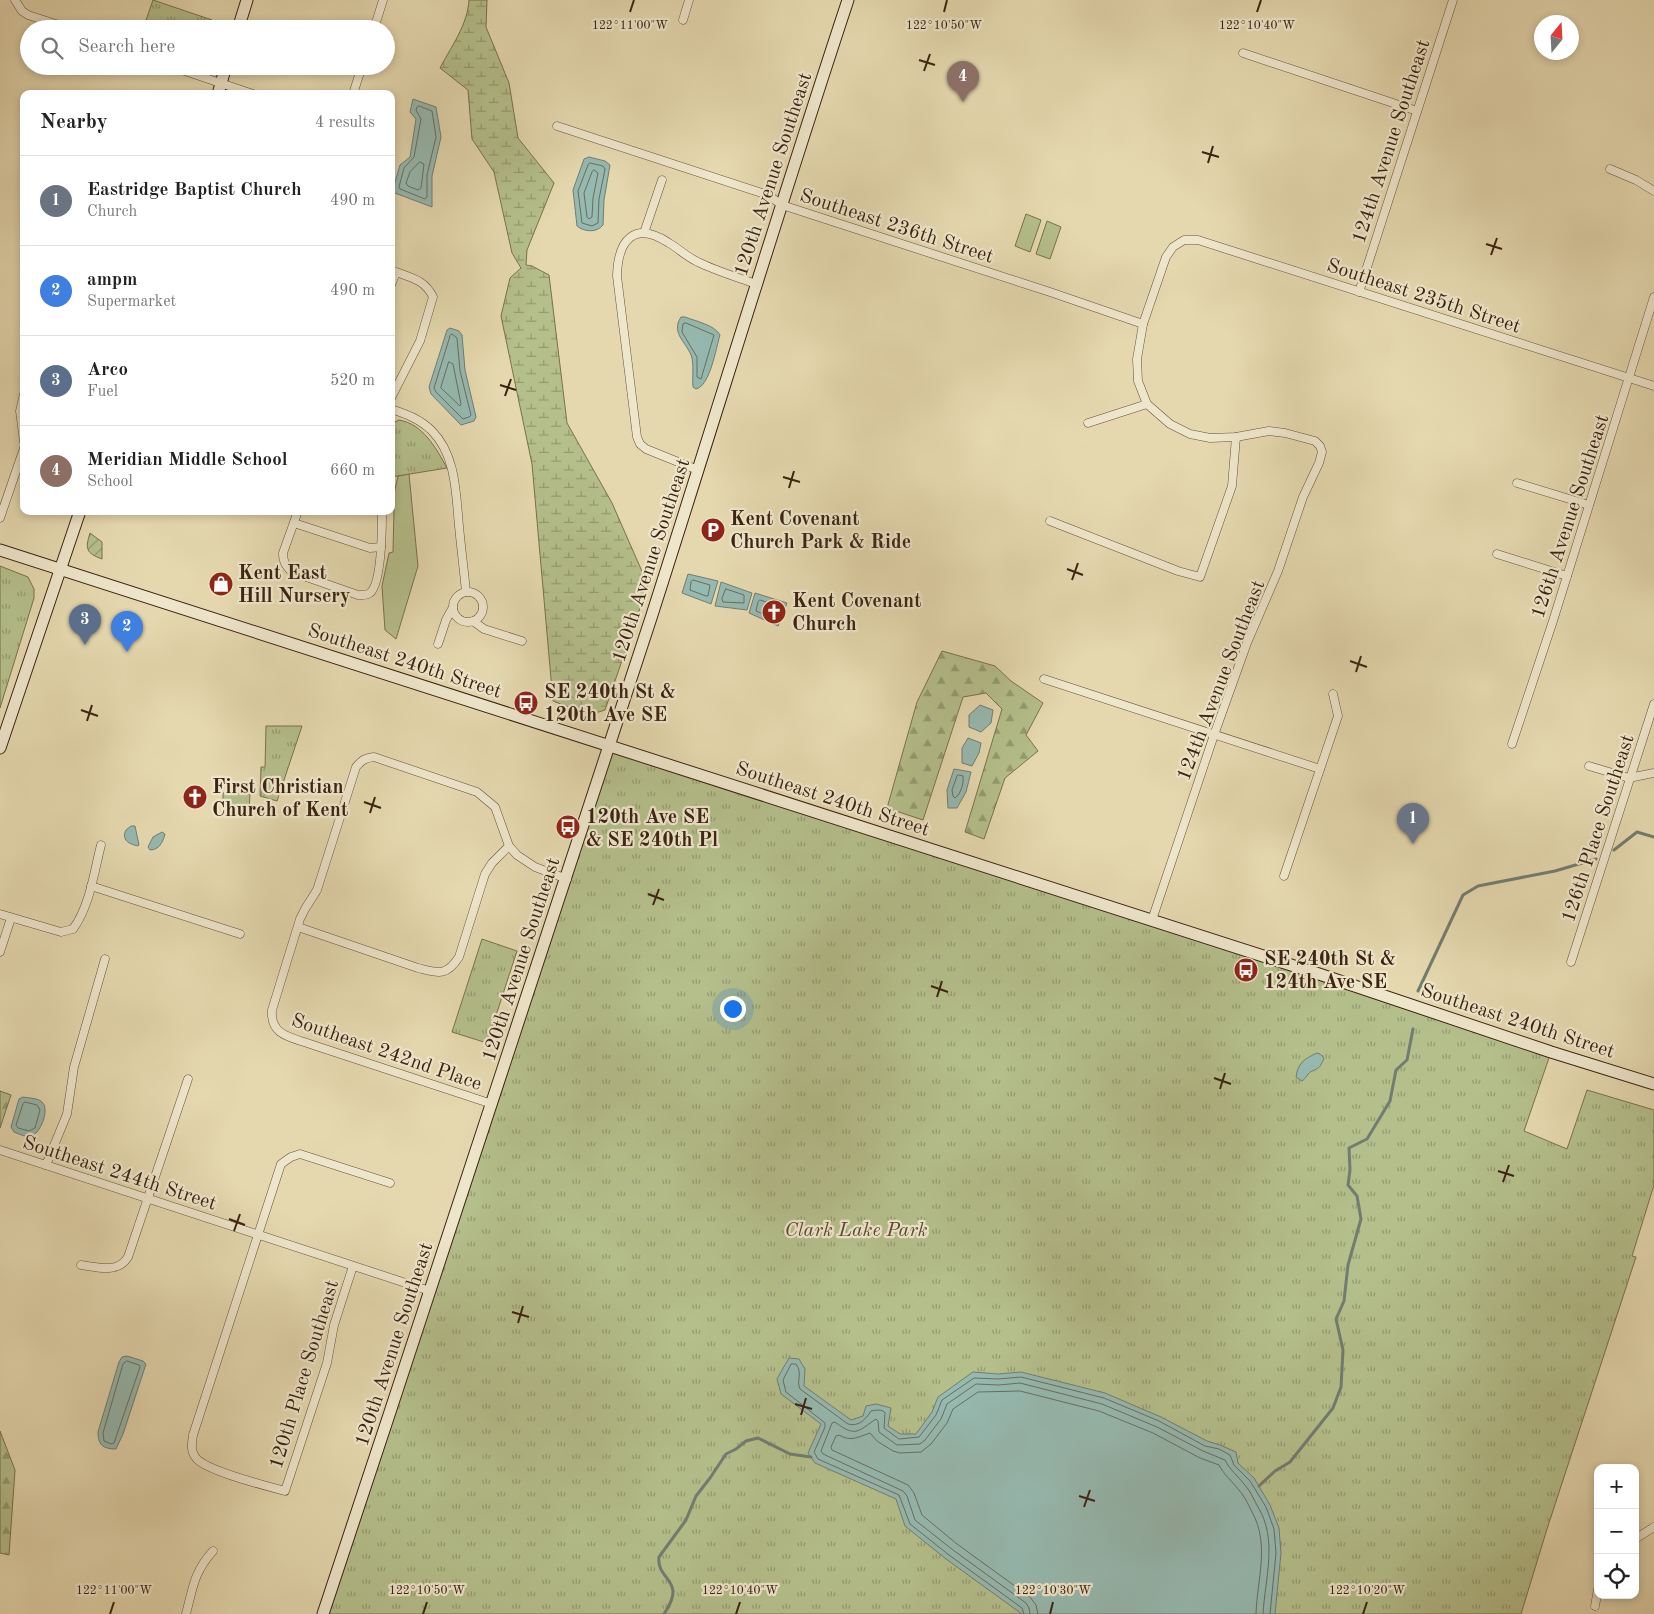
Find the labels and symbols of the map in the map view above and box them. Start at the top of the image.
north arrow [1534,15,1579,60]
text: 122°10'50"W [906,19,982,32]
text: 122°11'00"W [592,20,668,32]
text: 122°10'40"W [1219,20,1295,32]
street label: 124th Avenue Southeast [1349,37,1434,246]
pin: 4 [947,61,979,102]
street label: 120th Avenue Southeast [731,70,816,279]
street label: Southeast 236th Street [797,186,996,268]
street label: Southeast 235th Street [1324,256,1523,338]
street label: 126th Avenue Southeast [1528,412,1613,621]
street label: 120th Avenue Southeast [609,456,694,665]
place label: Kent Covenant Church Park & Ride [730,510,911,553]
parking icon: Kent Covenant Church Park & Ride [700,517,726,543]
place label: Kent East Hill Nursery [238,564,350,607]
shop icon: Kent East Hill Nursery [208,571,234,597]
street label: 124th Avenue Southeast [1174,578,1269,784]
place label: Kent Covenant Church [792,592,921,635]
church icon: Kent Covenant Church [761,599,787,625]
pin: 3 [69,604,101,645]
pin: 2 [111,611,143,652]
street label: Southeast 240th Street [305,621,504,703]
place label: SE 240th St & 120th Ave SE [544,683,676,726]
bus stop icon: SE 240th St & 120th Ave SE [513,690,539,716]
street label: 126th Place Southeast [1559,732,1639,925]
street label: Southeast 240th Street [733,759,932,841]
place label: First Christian Church of Kent [212,778,348,821]
church icon: First Christian Church of Kent [182,784,208,810]
pin: 1 [1397,803,1429,844]
place label: 120th Ave SE & SE 240th Pl [586,808,718,851]
bus stop icon: 120th Ave SE & SE 240th Pl [555,814,581,840]
street label: 120th Avenue Southeast [479,855,564,1064]
place label: SE 240th St & 124th Ave SE [1264,950,1396,993]
bus stop icon: SE 240th St & 124th Ave SE [1233,957,1259,983]
street label: Southeast 240th Street [1418,981,1617,1063]
your location [720,996,746,1022]
street label: Southeast 242nd Place [289,1011,484,1095]
street label: Southeast 244th Street [20,1133,219,1215]
park label: Clark Lake Park [784,1221,928,1241]
street label: 120th Avenue Southeast [352,1240,437,1449]
street label: 120th Place Southeast [267,1278,343,1471]
text: 122°10'50"W [389,1584,465,1597]
text: 122°11'00"W [76,1585,152,1597]
text: 122°10'40"W [702,1585,778,1597]
text: 122°10'30"W [1015,1585,1091,1597]
text: 122°10'20"W [1329,1585,1405,1597]

